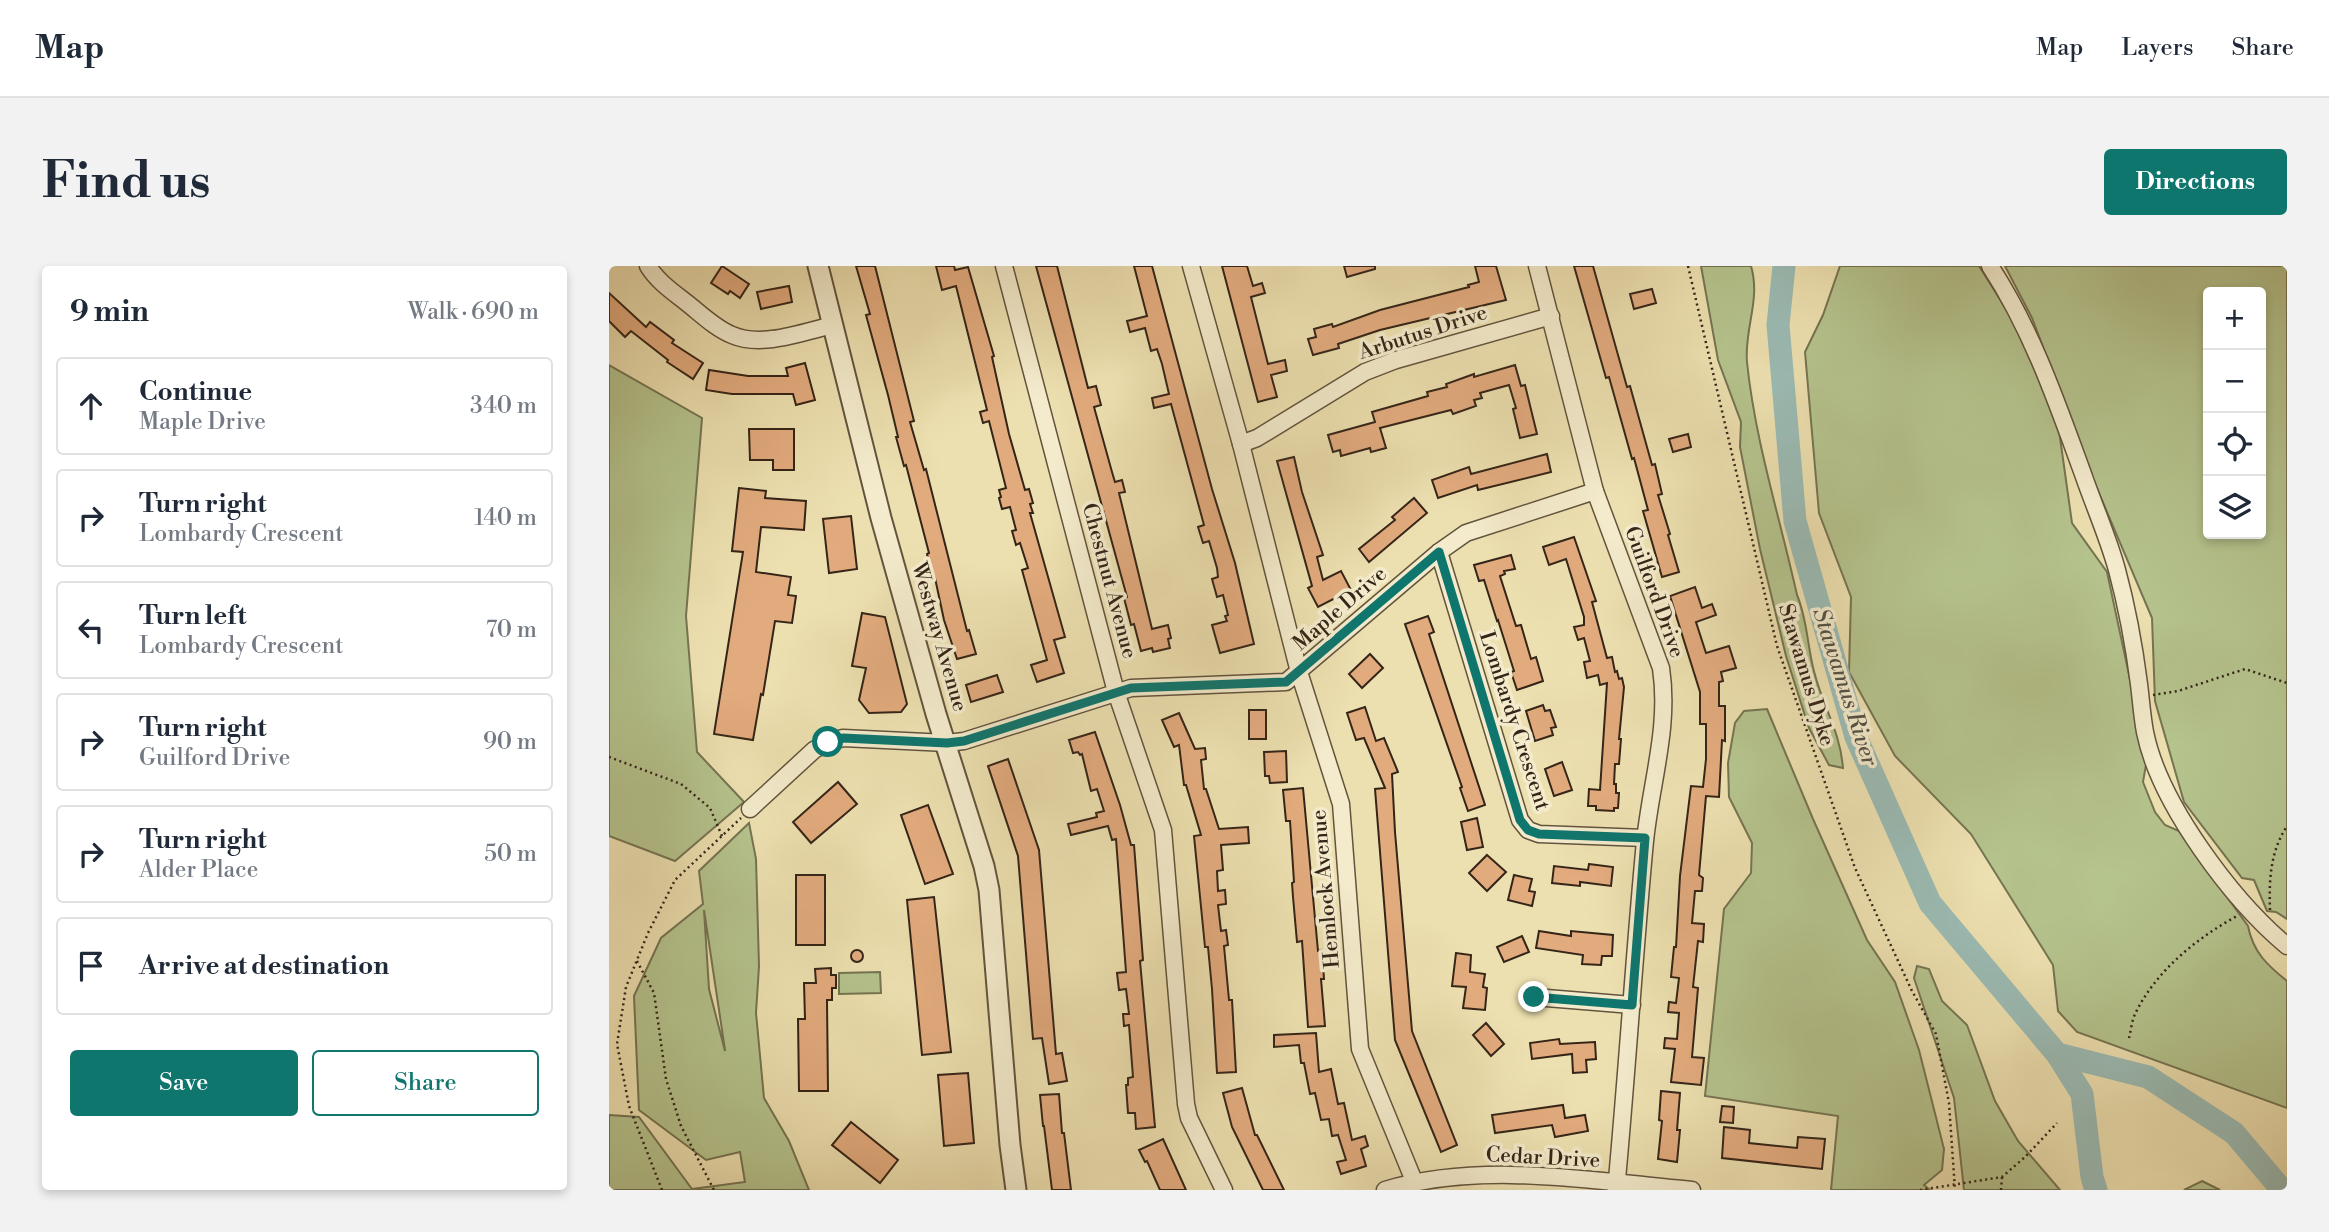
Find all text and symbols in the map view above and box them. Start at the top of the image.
text: Map [35,28,104,69]
text: Map [2036,33,2083,63]
text: Layers [2121,33,2193,63]
text: Share [2231,33,2294,63]
button: Directions [2104,149,2287,215]
text: Find us [42,152,211,213]
map controls [2203,287,2266,539]
button: + [2203,287,2266,350]
text: 9 min [70,293,149,331]
text: Walk · 690 m [408,298,539,326]
street label: Arbutus Drive [1354,300,1491,366]
button: − [2203,350,2266,413]
text: Continue [139,376,252,408]
icon: ahead [72,387,110,425]
text: 340 m [470,392,537,420]
text: Maple Drive [139,408,266,436]
button: locate [2203,413,2266,476]
button: layers [2203,476,2266,539]
text: Turn right [139,488,267,520]
icon: right [72,499,110,537]
street label: Chestnut Avenue [1076,500,1142,662]
text: 140 m [474,504,537,532]
text: Lombardy Crescent [139,520,343,548]
street label: Guilford Drive [1618,523,1690,661]
street label: Westway Avenue [905,558,973,715]
street label: Maple Drive [1288,561,1392,657]
text: Turn left [139,600,247,632]
street label: Stawamus Dyke [1772,601,1840,749]
water label: Stawamus River [1806,605,1884,771]
icon: left [72,611,110,649]
text: 70 m [486,616,537,644]
street label: Lombardy Crescent [1473,628,1555,814]
text: Lombardy Crescent [139,632,343,660]
text: Turn right [139,712,267,744]
icon: right [72,723,110,761]
route start [812,726,843,757]
text: 90 m [483,728,537,756]
text: Guilford Drive [139,744,290,772]
street label: Hemlock Avenue [1306,809,1346,969]
text: Turn right [139,824,267,856]
icon: right [72,835,110,873]
text: 50 m [484,840,537,868]
text: Alder Place [139,856,258,884]
icon: arrive [72,947,110,985]
text: Arrive at destination [139,950,389,982]
route end [1518,981,1549,1012]
button: Save [70,1050,298,1116]
button: Share [312,1050,539,1116]
street label: Cedar Drive [1485,1142,1601,1174]

